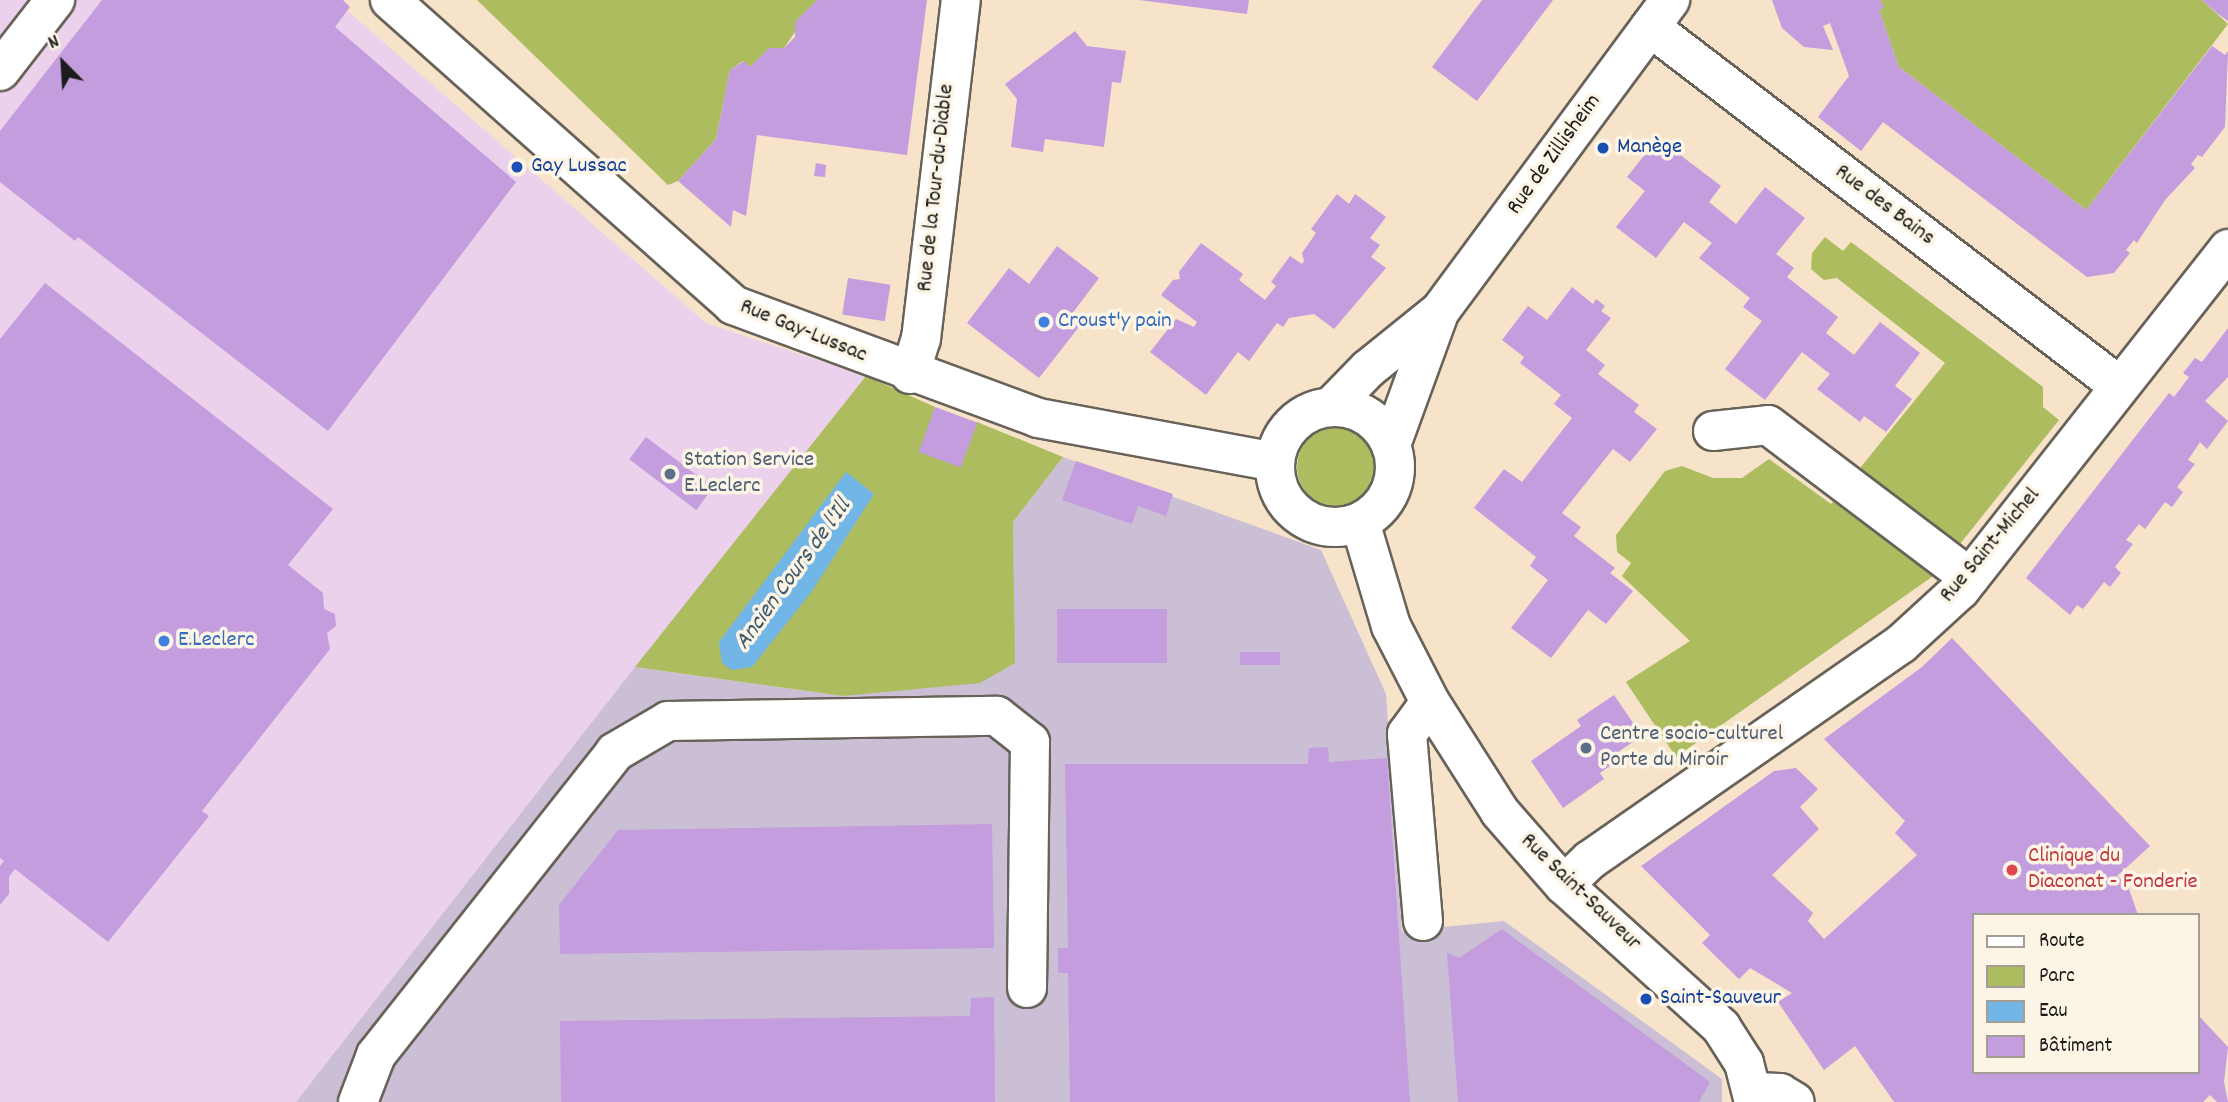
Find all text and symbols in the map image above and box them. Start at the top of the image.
north arrow [28,28,98,98]
text: N [44,29,64,58]
street label: Rue de la Tour-du-Diable [912,83,962,293]
street label: Rue de Zillisheim [1502,89,1608,221]
place label: Manège [1617,134,1682,162]
marker: Manège [1595,140,1611,156]
place label: Gay Lussac [531,153,627,181]
marker: Gay Lussac [509,159,525,175]
street label: Rue des Bains [1828,159,1940,253]
street label: Rue Gay-Lussac [735,294,871,370]
place label: Croust'y pain [1058,308,1172,336]
marker: Croust'y pain [1036,314,1052,330]
place label: Station Service E.Leclerc [684,447,814,501]
marker: Station Service E.Leclerc [662,466,678,482]
street label: Rue Saint-Michel [1935,483,2047,609]
water label: Ancien Cours de l'Ill [730,494,858,656]
place label: E.Leclerc [178,627,254,655]
marker: E.Leclerc [156,633,172,649]
place label: Centre socio-culturel Porte du Miroir [1600,721,1783,775]
marker: Centre socio-culturel Porte du Miroir [1578,740,1594,756]
street label: Rue Saint-Sauveur [1514,828,1646,958]
place label: Clinique du Diaconat - Fonderie [2028,843,2198,897]
marker: Clinique du Diaconat - Fonderie [2002,860,2022,880]
legend [1972,913,2200,1074]
text: Route [2039,927,2085,957]
text: Parc [2039,962,2075,992]
place label: Saint-Sauveur [1660,985,1781,1013]
marker: Saint-Sauveur [1638,991,1654,1007]
text: Eau [2039,997,2067,1027]
text: Bâtiment [2039,1032,2112,1062]

